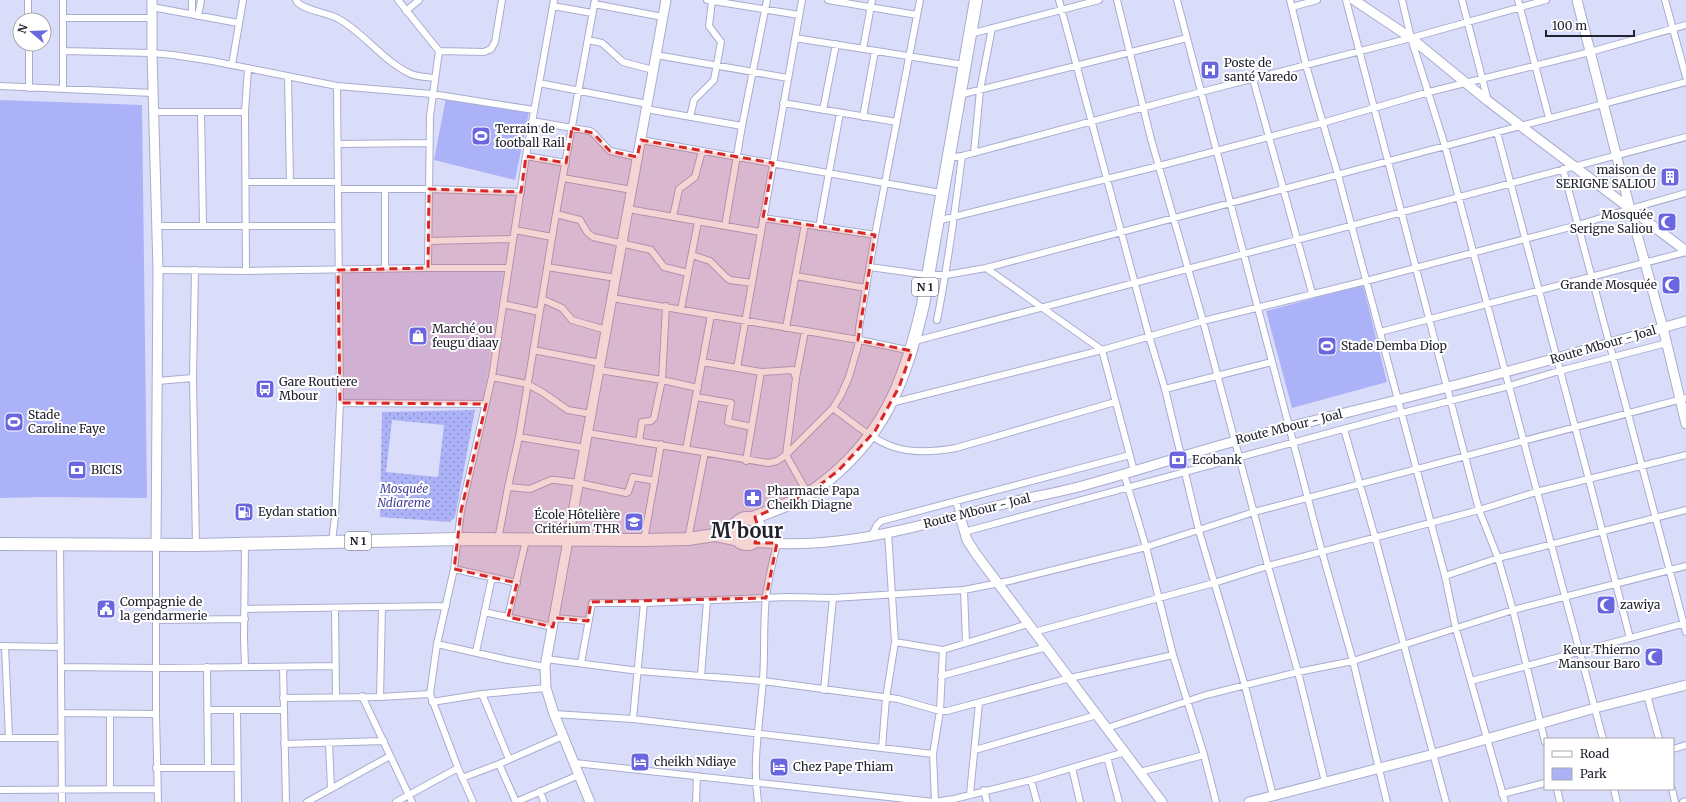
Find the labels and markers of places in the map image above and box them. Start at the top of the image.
place label: Poste de santé Varedo [1224,55,1298,84]
hospital icon: Poste de santé Varedo [1199,59,1221,81]
place label: Terrain de football Rail [495,121,565,150]
sports icon: Terrain de football Rail [470,125,492,147]
place label: maison de SERIGNE SALIOU [1556,162,1656,191]
building icon: maison de SERIGNE SALIOU [1659,166,1681,188]
place label: Mosquée Serigne Saliou [1570,207,1653,236]
mosque icon: Mosquée Serigne Saliou [1656,211,1678,233]
mosque icon: Grande Mosquée [1660,274,1682,296]
place label: Grande Mosquée [1560,277,1657,292]
place label: Marché ou feugu diaay [432,321,499,350]
shop icon: Marché ou feugu diaay [407,325,429,347]
sports icon: Stade Demba Diop [1316,335,1338,357]
place label: Stade Demba Diop [1341,338,1447,353]
place label: Gare Routiere Mbour [279,374,357,403]
bus stop icon: Gare Routiere Mbour [254,378,276,400]
place label: Stade Caroline Faye [28,407,105,436]
sports icon: Stade Caroline Faye [3,411,25,433]
bank icon: Ecobank [1167,449,1189,471]
place label: Ecobank [1192,452,1242,467]
bank icon: BICIS [66,459,88,481]
place label: BICIS [91,462,122,477]
place label: Pharmacie Papa Cheikh Diagne [767,483,860,512]
pharmacy icon: Pharmacie Papa Cheikh Diagne [742,487,764,509]
fuel station icon: Eydan station [233,501,255,523]
place label: Eydan station [258,504,337,519]
place label: École Hôtelière Critérium THR [534,507,621,536]
school or university icon: École Hôtelière Critérium THR [623,511,645,533]
place label: Compagnie de la gendarmerie [120,594,207,623]
mosque icon: zawiya [1595,594,1617,616]
place label: zawiya [1620,597,1661,612]
public building icon: Compagnie de la gendarmerie [95,598,117,620]
place label: Keur Thierno Mansour Baro [1558,642,1640,671]
mosque icon: Keur Thierno Mansour Baro [1643,646,1665,668]
hotel icon: cheikh Ndiaye [629,751,651,773]
place label: cheikh Ndiaye [654,754,736,769]
hotel icon: Chez Pape Thiam [768,756,790,778]
place label: Chez Pape Thiam [793,759,894,774]

